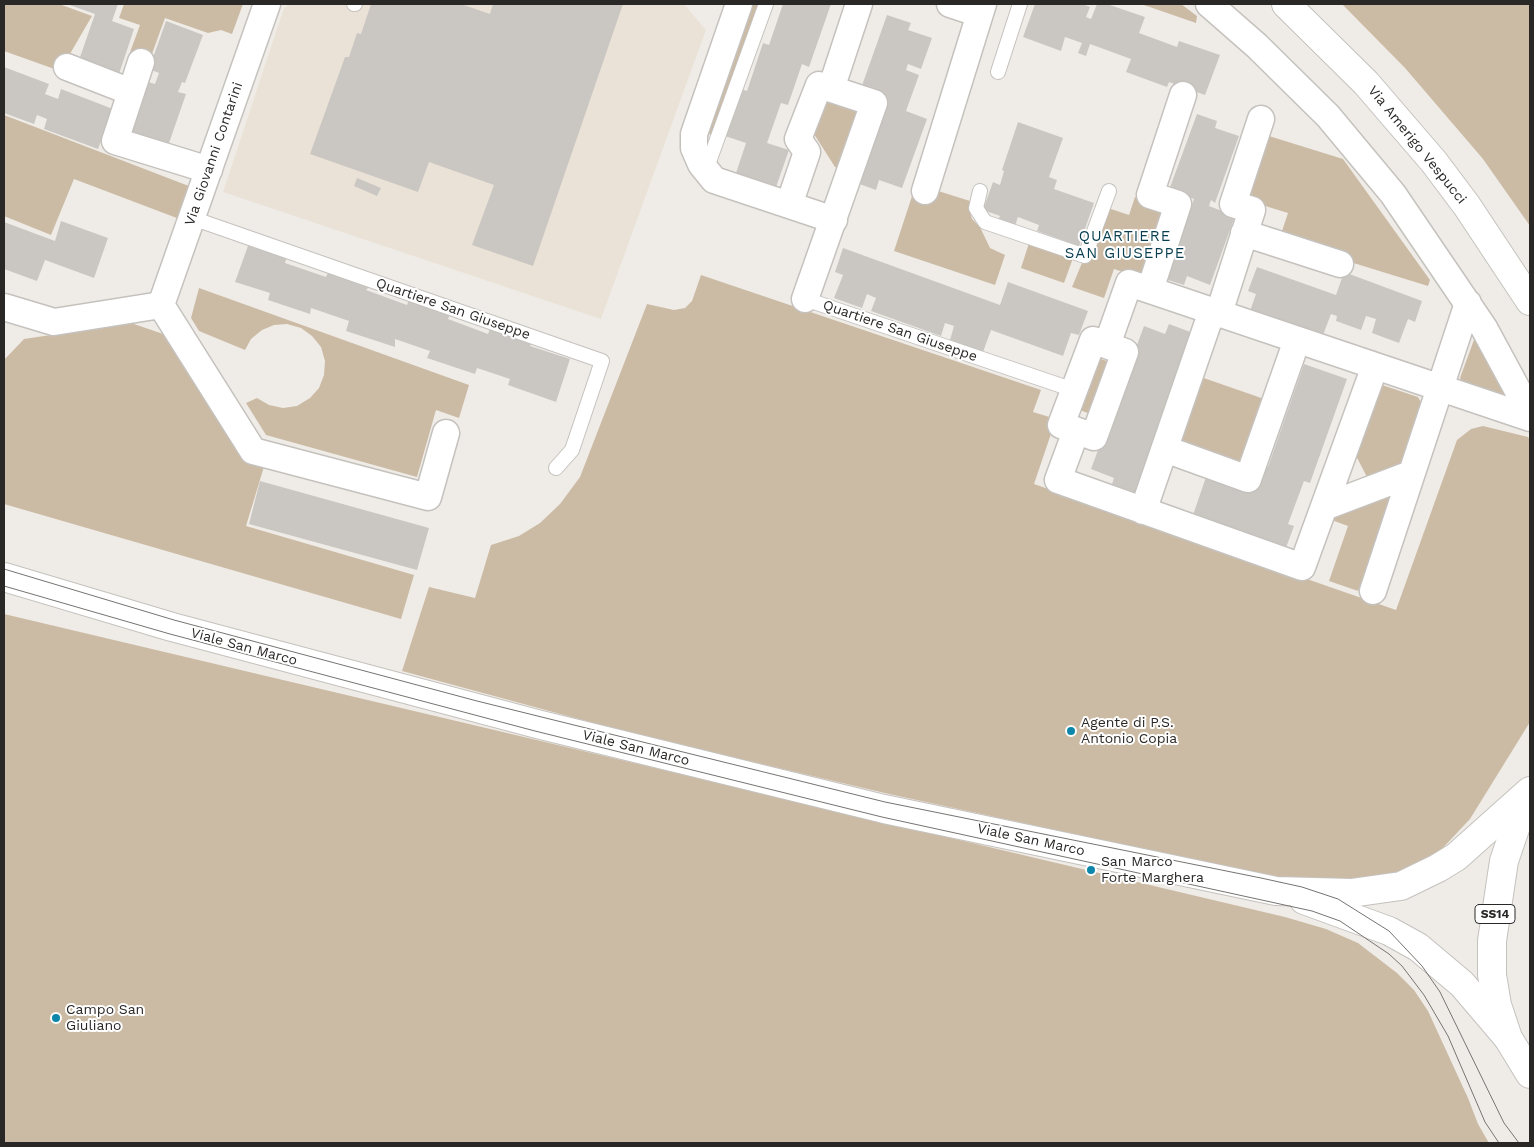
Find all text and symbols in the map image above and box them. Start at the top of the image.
street label: Via Giovanni Contarini [182,80,246,228]
street label: Via Amerigo Vespucci [1364,83,1470,207]
district label: QUARTIERE SAN GIUSEPPE [1063,228,1187,263]
street label: Quartiere San Giuseppe [374,275,532,343]
street label: Quartiere San Giuseppe [821,297,979,365]
street label: Viale San Marco [189,625,299,669]
place label: Agente di P.S. Antonio Copia [1081,715,1177,748]
marker: Agente di P.S. Antonio Copia [1065,725,1077,737]
street label: Viale San Marco [581,727,691,769]
street label: Viale San Marco [976,820,1086,860]
place label: San Marco Forte Marghera [1101,854,1204,886]
marker: San Marco Forte Marghera [1085,864,1097,876]
road number: SS14 [1475,904,1515,924]
place label: Campo San Giuliano [66,1002,144,1034]
marker: Campo San Giuliano [50,1012,62,1024]

